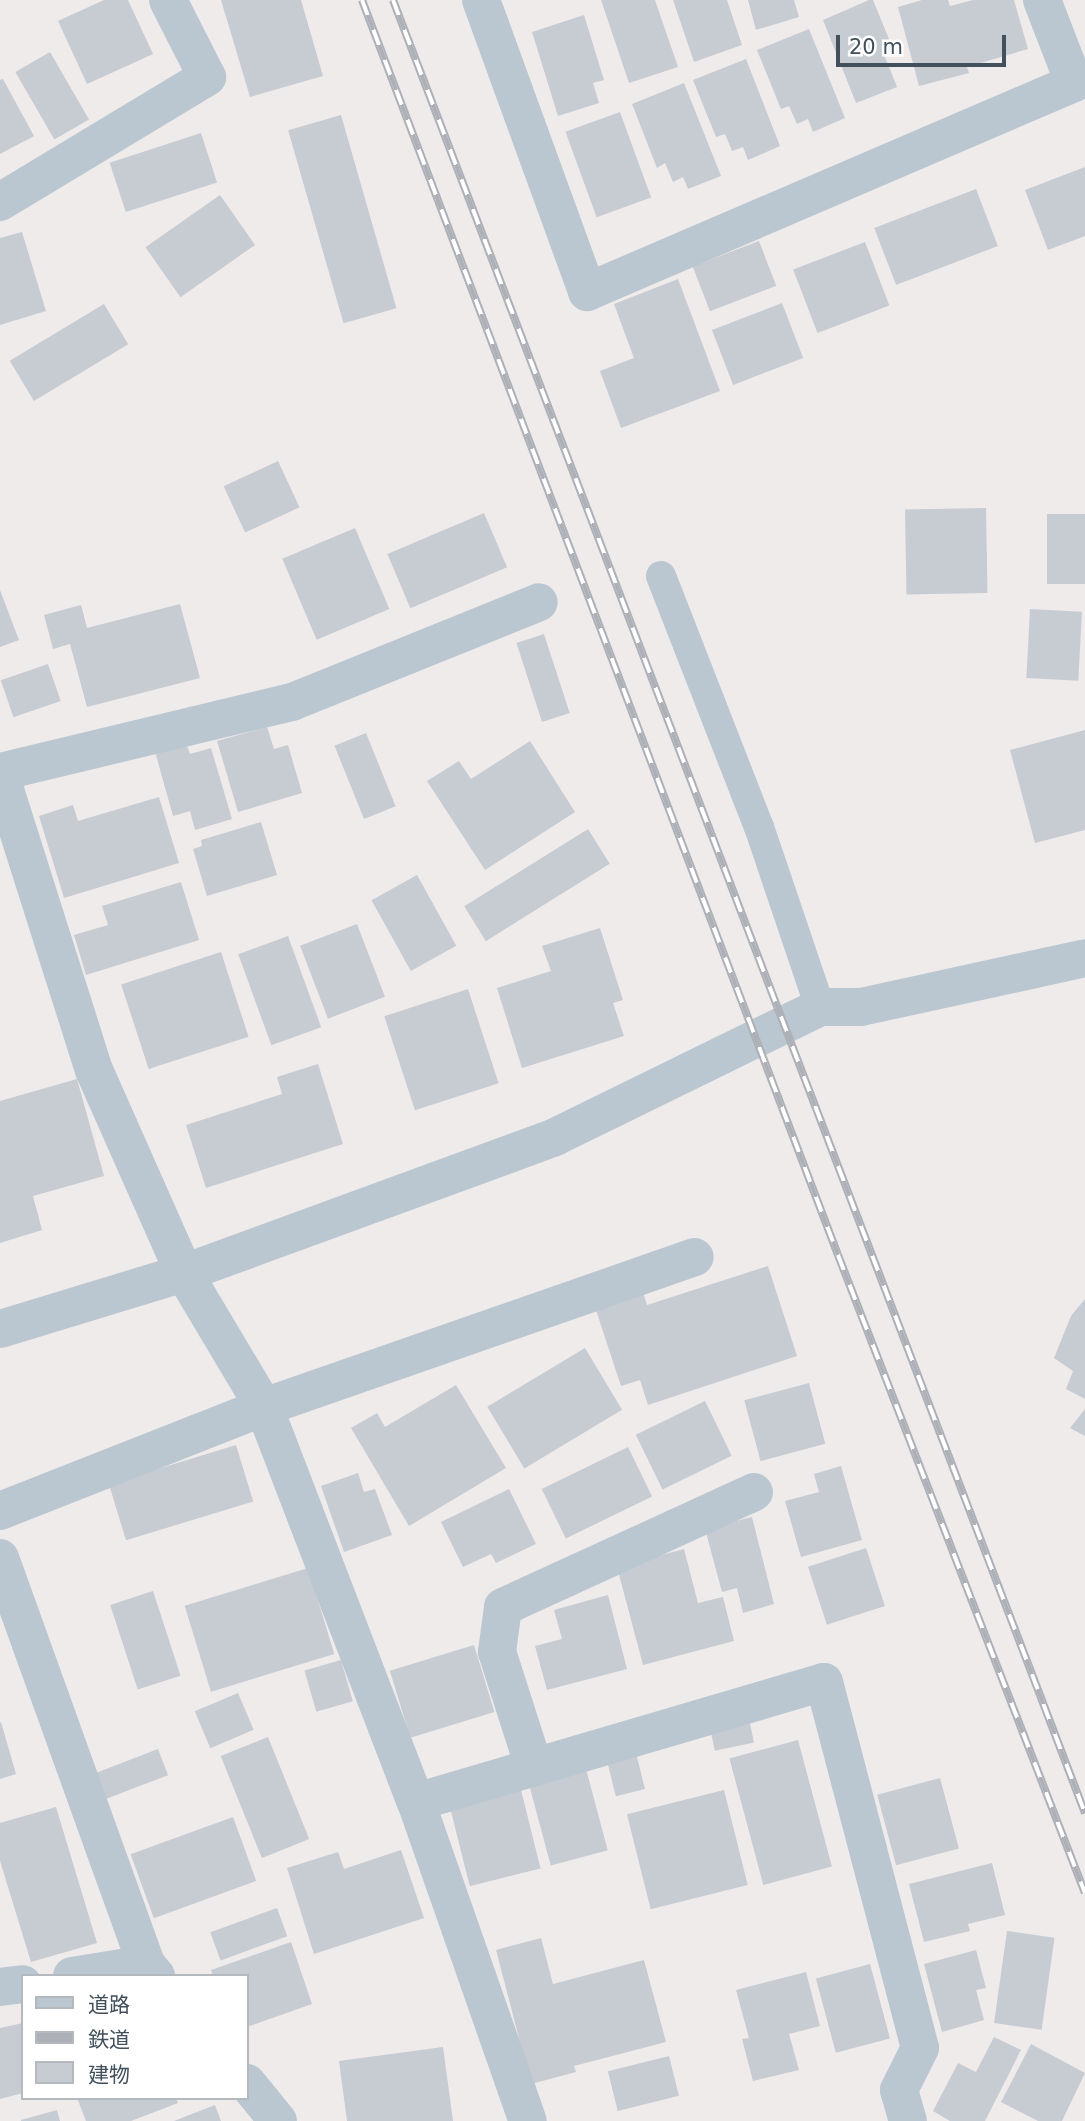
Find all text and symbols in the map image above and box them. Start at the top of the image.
scale bar [840,21,1010,65]
text: 20 m [849,35,903,59]
legend [21,1974,248,2100]
text: 道路 [88,1993,130,2017]
text: 鉄道 [88,2028,130,2052]
text: 建物 [88,2063,130,2087]

